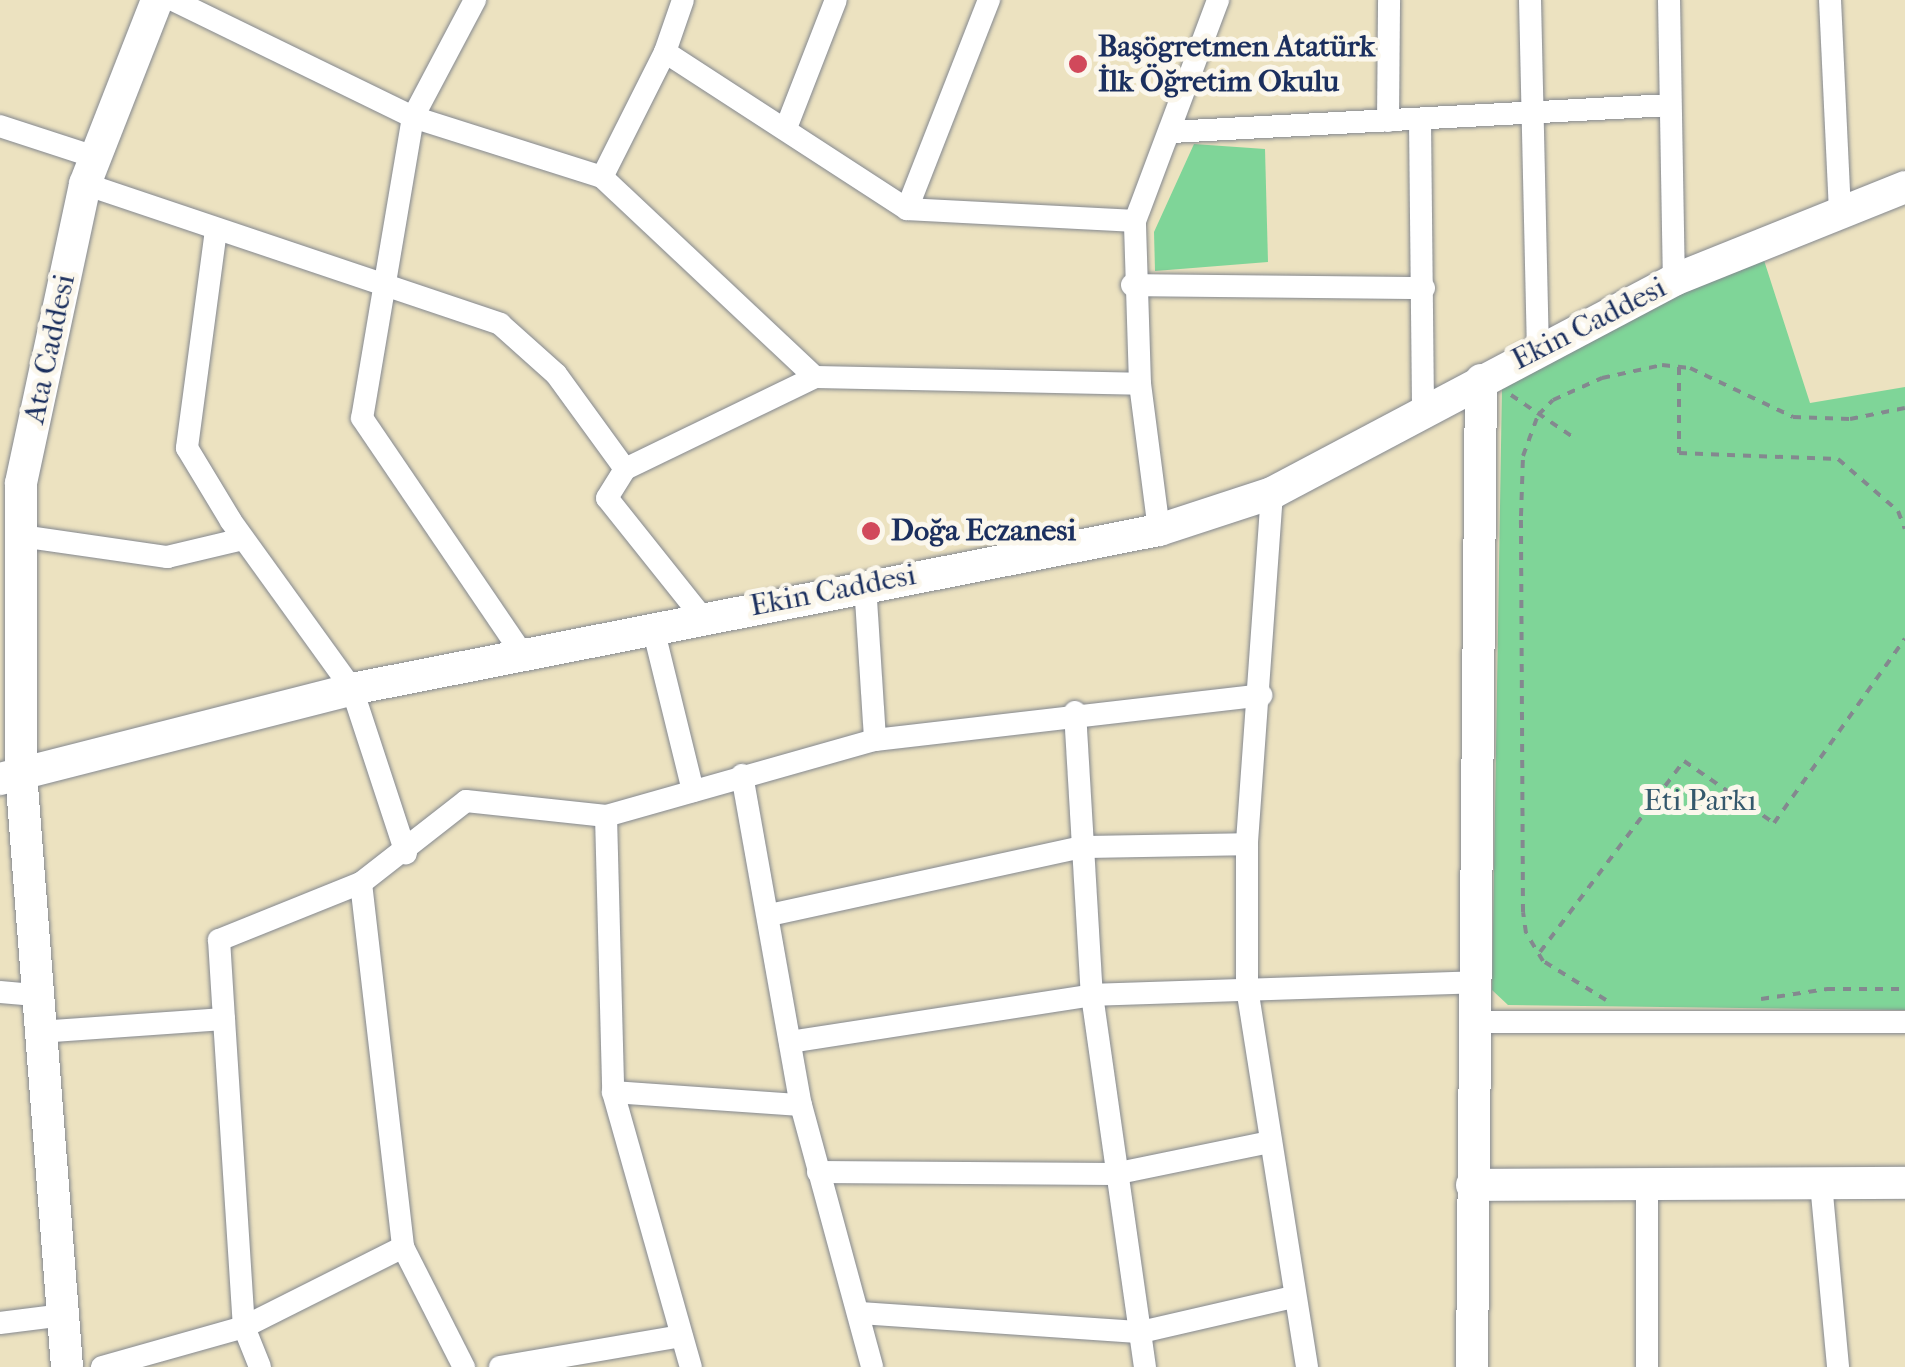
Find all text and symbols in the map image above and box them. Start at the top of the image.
place label: Başögretmen Atatürk İlk Öğretim Okulu [1098,29,1375,100]
marker: Başögretmen Atatürk İlk Öğretim Okulu [1067,53,1089,75]
street label: Ekin Caddesi [1506,270,1672,378]
street label: Ata Caddesi [17,271,83,427]
place label: Doğa Eczanesi [891,513,1076,549]
marker: Doğa Eczanesi [860,520,882,542]
street label: Ekin Caddesi [747,557,919,625]
park label: Eti Parkı [1644,783,1756,819]

